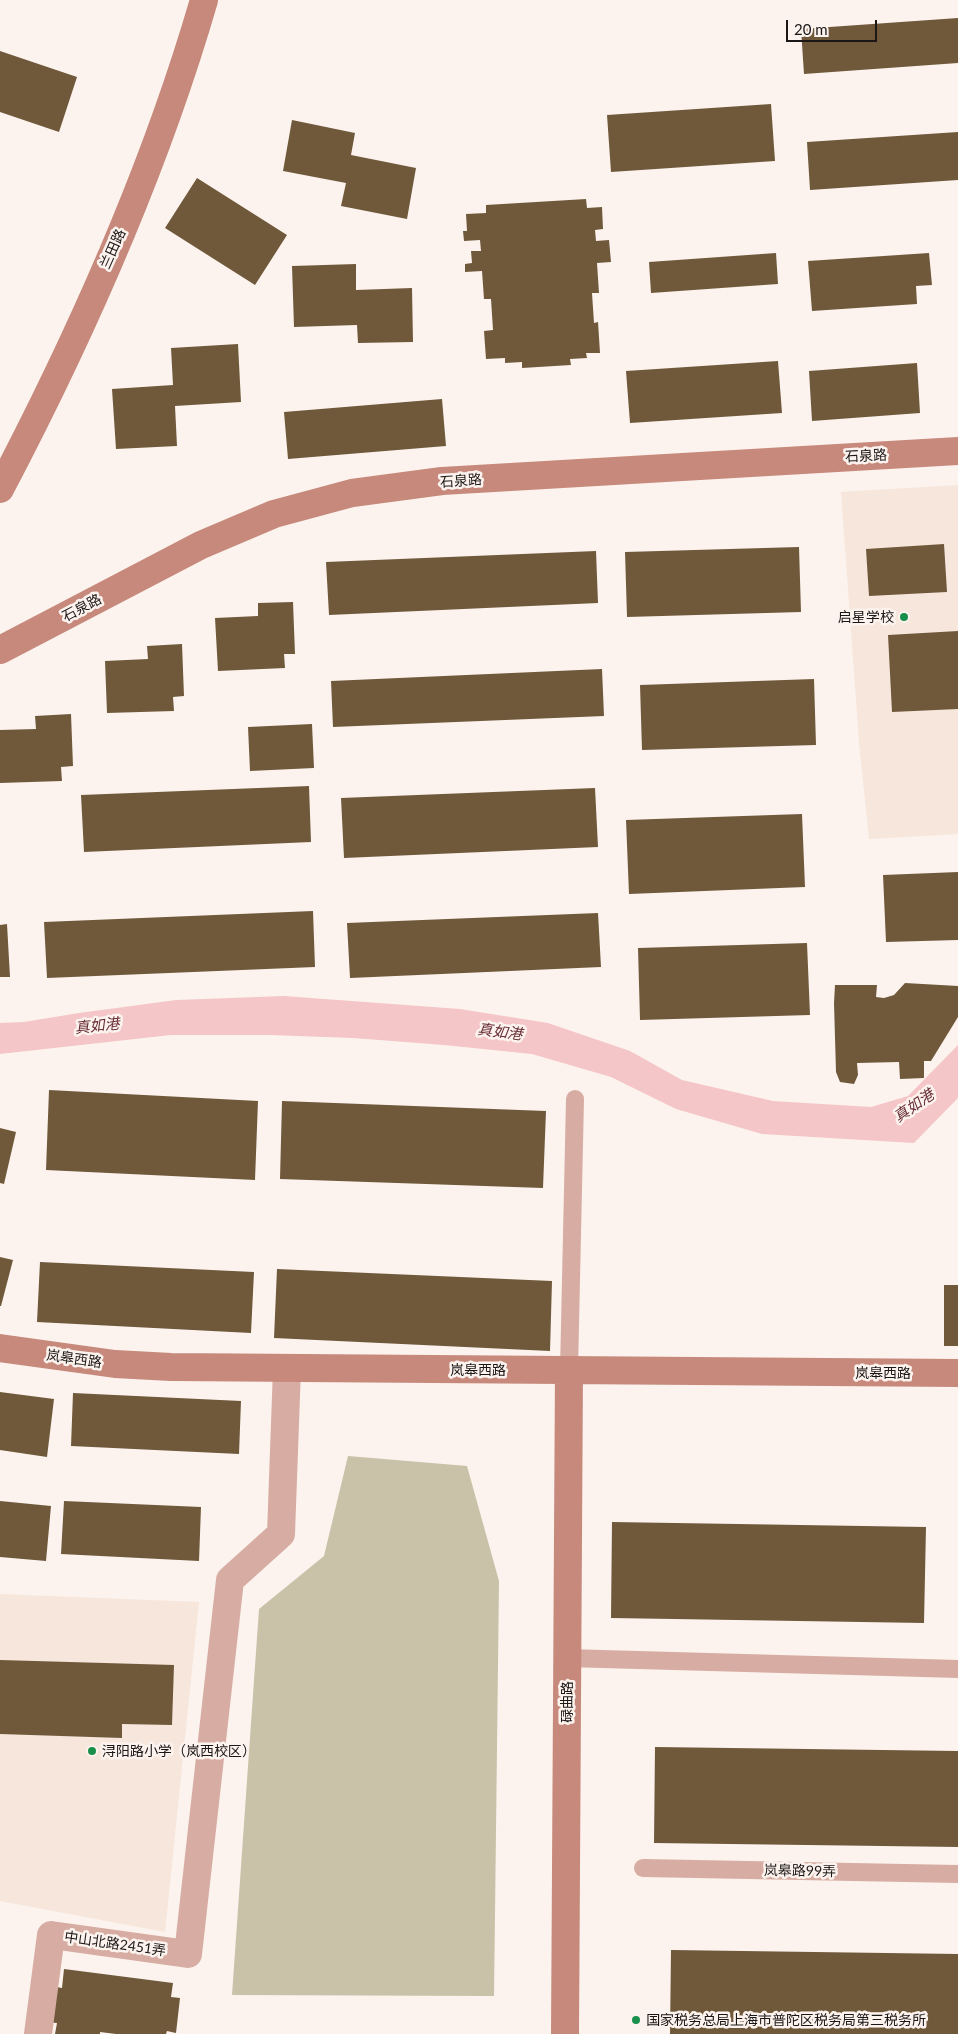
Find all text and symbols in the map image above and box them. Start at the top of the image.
scale bar [788,10,879,42]
text: 20 m [794,20,828,38]
street label: 兰田路 [97,226,129,272]
street label: 石泉路 [845,447,887,465]
street label: 石泉路 [439,471,483,491]
street label: 石泉路 [60,591,104,625]
place label: 启星学校 [838,609,894,625]
marker: 启星学校 [898,611,910,623]
water label: 真如港 [74,1015,120,1037]
water label: 真如港 [477,1020,523,1044]
water label: 真如港 [890,1086,938,1126]
street label: 岚皋西路 [45,1347,103,1371]
street label: 岚皋西路 [450,1362,506,1378]
street label: 岚皋西路 [855,1365,911,1381]
street label: 碌曲路 [559,1681,575,1723]
place label: 浔阳路小学（岚西校区） [102,1743,256,1759]
marker: 浔阳路小学（岚西校区） [86,1745,98,1757]
street label: 岚皋路99弄 [764,1862,836,1880]
street label: 中山北路2451弄 [63,1929,167,1959]
place label: 国家税务总局上海市普陀区税务局第三税务所 [646,2012,926,2028]
marker: 国家税务总局上海市普陀区税务局第三税务所 [630,2014,642,2026]

